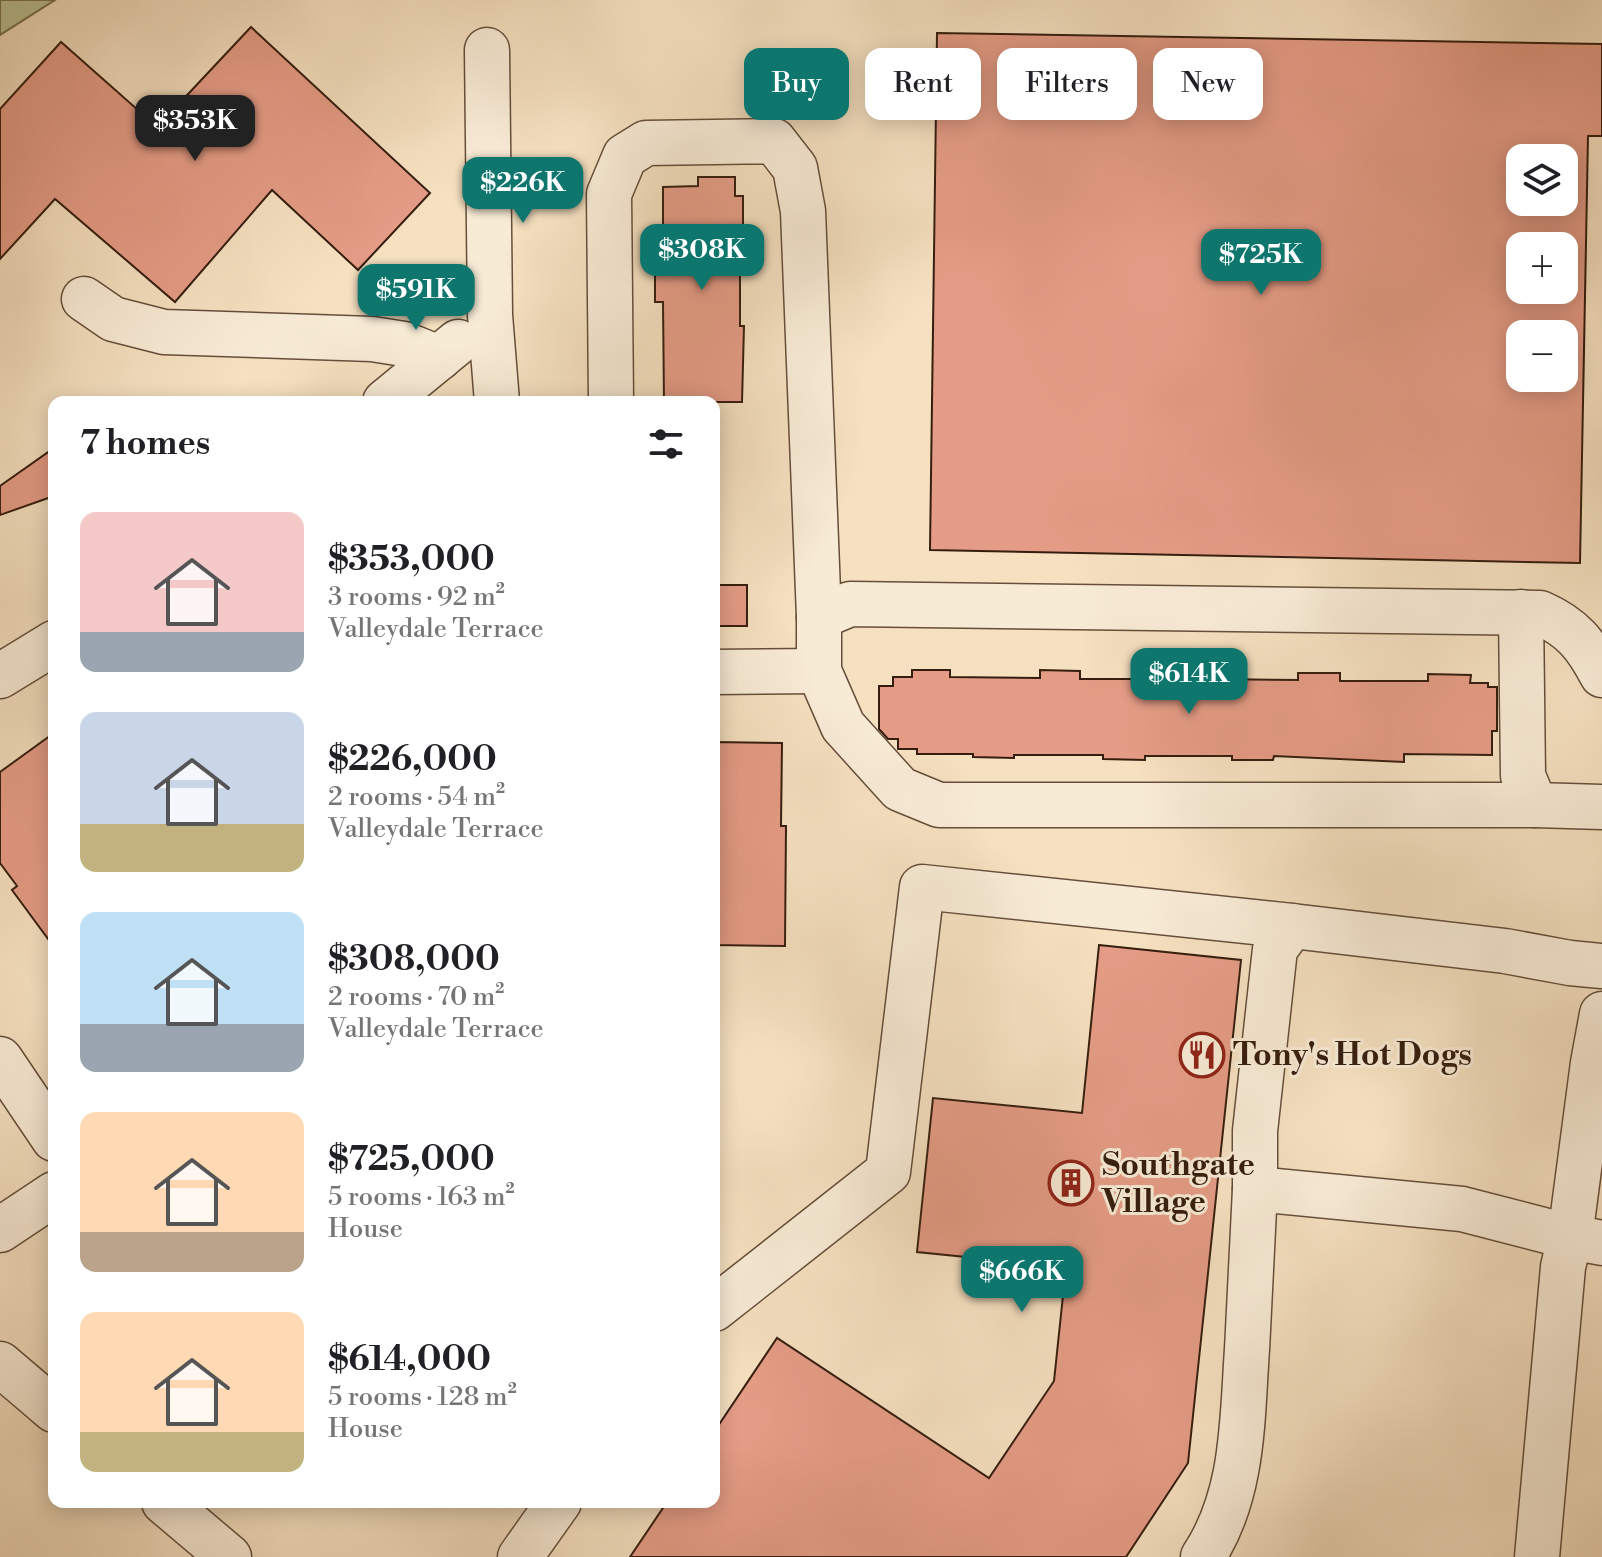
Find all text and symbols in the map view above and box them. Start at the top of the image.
chip: Buy [744,48,849,120]
chip: Rent [865,48,981,120]
chip: Filters [997,48,1137,120]
chip: New [1153,48,1263,120]
pin: $353K [139,95,251,163]
text: $353K [153,105,237,137]
map controls [1506,144,1578,392]
button: layers [1506,144,1578,216]
pin: $226K [467,157,579,225]
text: $226K [480,167,566,199]
pin: $308K [646,224,758,292]
pin: $725K [1205,229,1317,297]
button: + [1506,232,1578,304]
text: $308K [658,234,746,266]
text: $725K [1219,239,1303,271]
pin: $591K [360,264,472,332]
text: $591K [376,274,456,306]
button: − [1506,320,1578,392]
icon: filters [644,422,688,466]
text: 7 homes [80,423,210,465]
text: $353,000 [328,539,495,581]
icon: home [144,544,240,640]
text: 3 rooms · 92 m² [328,581,505,613]
text: Valleydale Terrace [328,613,544,645]
pin: $614K [1133,648,1245,716]
text: $614K [1149,658,1229,690]
text: $226,000 [328,739,497,781]
icon: home [144,744,240,840]
text: 2 rooms · 54 m² [328,781,505,813]
text: Valleydale Terrace [328,813,544,845]
text: $308,000 [328,939,500,981]
icon: home [144,944,240,1040]
text: 2 rooms · 70 m² [328,981,504,1013]
text: Valleydale Terrace [328,1013,544,1045]
restaurant icon: Tony's Hot Dogs [1178,1031,1226,1079]
place label: Tony's Hot Dogs [1233,1035,1472,1075]
text: $725,000 [328,1139,495,1181]
icon: home [144,1144,240,1240]
place label: Southgate Village [1101,1145,1255,1222]
building icon: Southgate Village [1047,1159,1095,1207]
text: 5 rooms · 163 m² [328,1181,515,1213]
text: House [328,1213,403,1245]
pin: $666K [966,1246,1078,1314]
text: $666K [979,1256,1065,1288]
text: $614,000 [328,1339,491,1381]
icon: home [144,1344,240,1440]
text: 5 rooms · 128 m² [328,1381,517,1413]
text: House [328,1413,403,1445]

